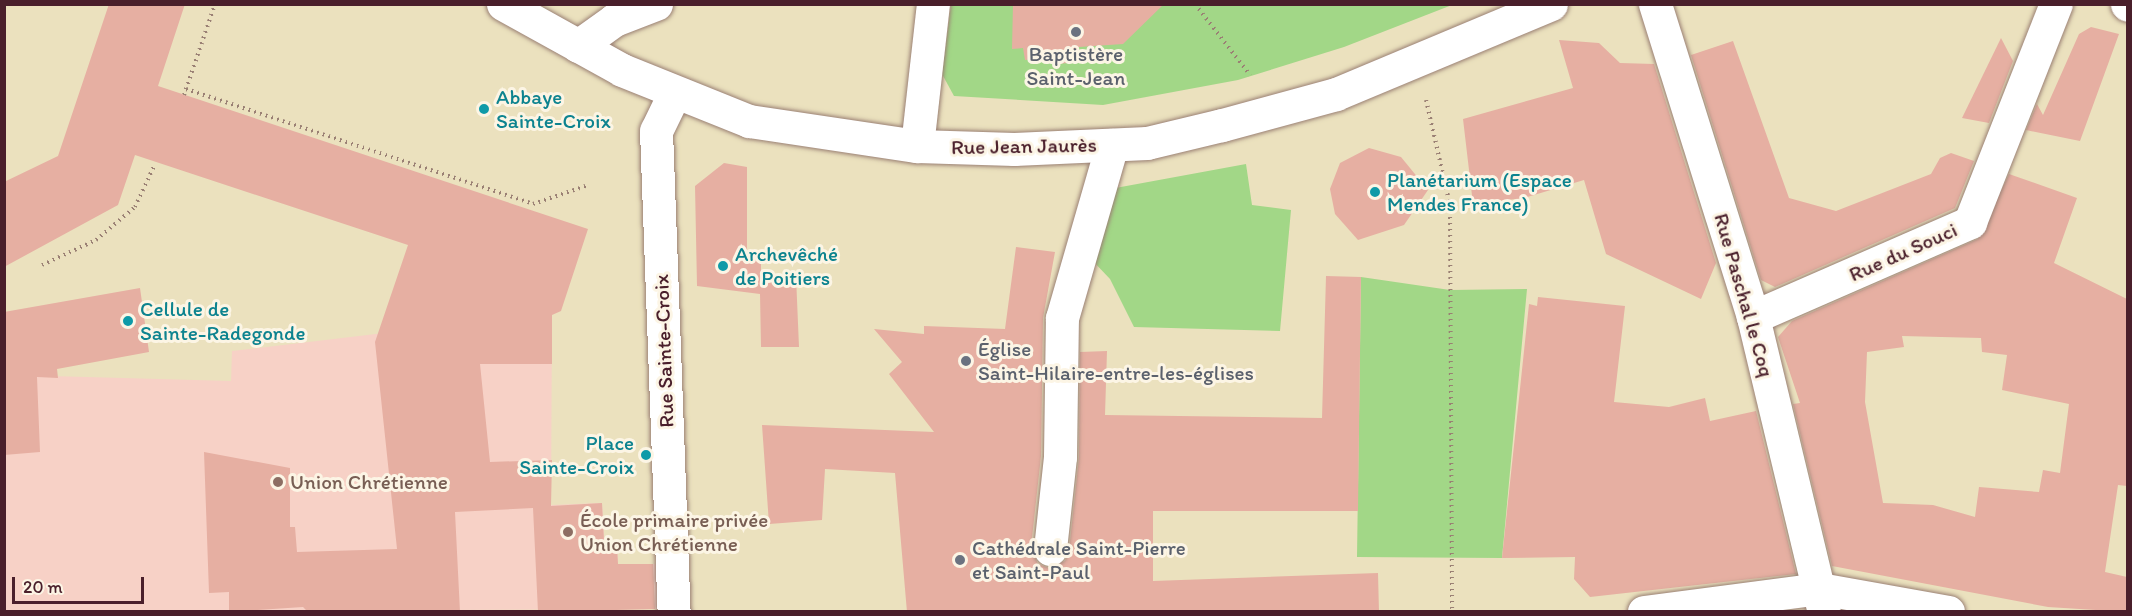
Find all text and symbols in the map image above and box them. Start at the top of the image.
marker: Baptistère Saint-Jean [1069,25,1083,39]
place label: Baptistère Saint-Jean [1027,41,1125,91]
place label: Abbaye Sainte-Croix [496,84,611,134]
marker: Abbaye Sainte-Croix [477,102,491,116]
street label: Rue Jean Jaurès [951,132,1097,160]
place label: Planétarium (Espace Mendes France) [1387,167,1571,217]
marker: Planétarium (Espace Mendes France) [1368,185,1382,199]
street label: Rue Paschal le Coq [1709,211,1779,379]
street label: Rue du Souci [1845,217,1961,287]
place label: Archevêché de Poitiers [735,241,838,291]
marker: Archevêché de Poitiers [716,259,730,273]
street label: Rue Sainte-Croix [649,274,679,428]
place label: Cellule de Sainte-Radegonde [140,296,305,346]
marker: Cellule de Sainte-Radegonde [121,314,135,328]
place label: Église Saint-Hilaire-entre-les-églises [978,336,1254,386]
marker: Église Saint-Hilaire-entre-les-églises [959,354,973,368]
place label: Place Sainte-Croix [519,430,634,480]
marker: Place Sainte-Croix [639,448,653,462]
place label: Union Chrétienne [290,469,447,495]
marker: Union Chrétienne [271,475,285,489]
place label: École primaire privée Union Chrétienne [580,507,768,557]
marker: École primaire privée Union Chrétienne [561,525,575,539]
place label: Cathédrale Saint-Pierre et Saint-Paul [972,535,1186,585]
marker: Cathédrale Saint-Pierre et Saint-Paul [953,553,967,567]
scale bar [15,565,147,603]
text: 20 m [23,576,63,598]

